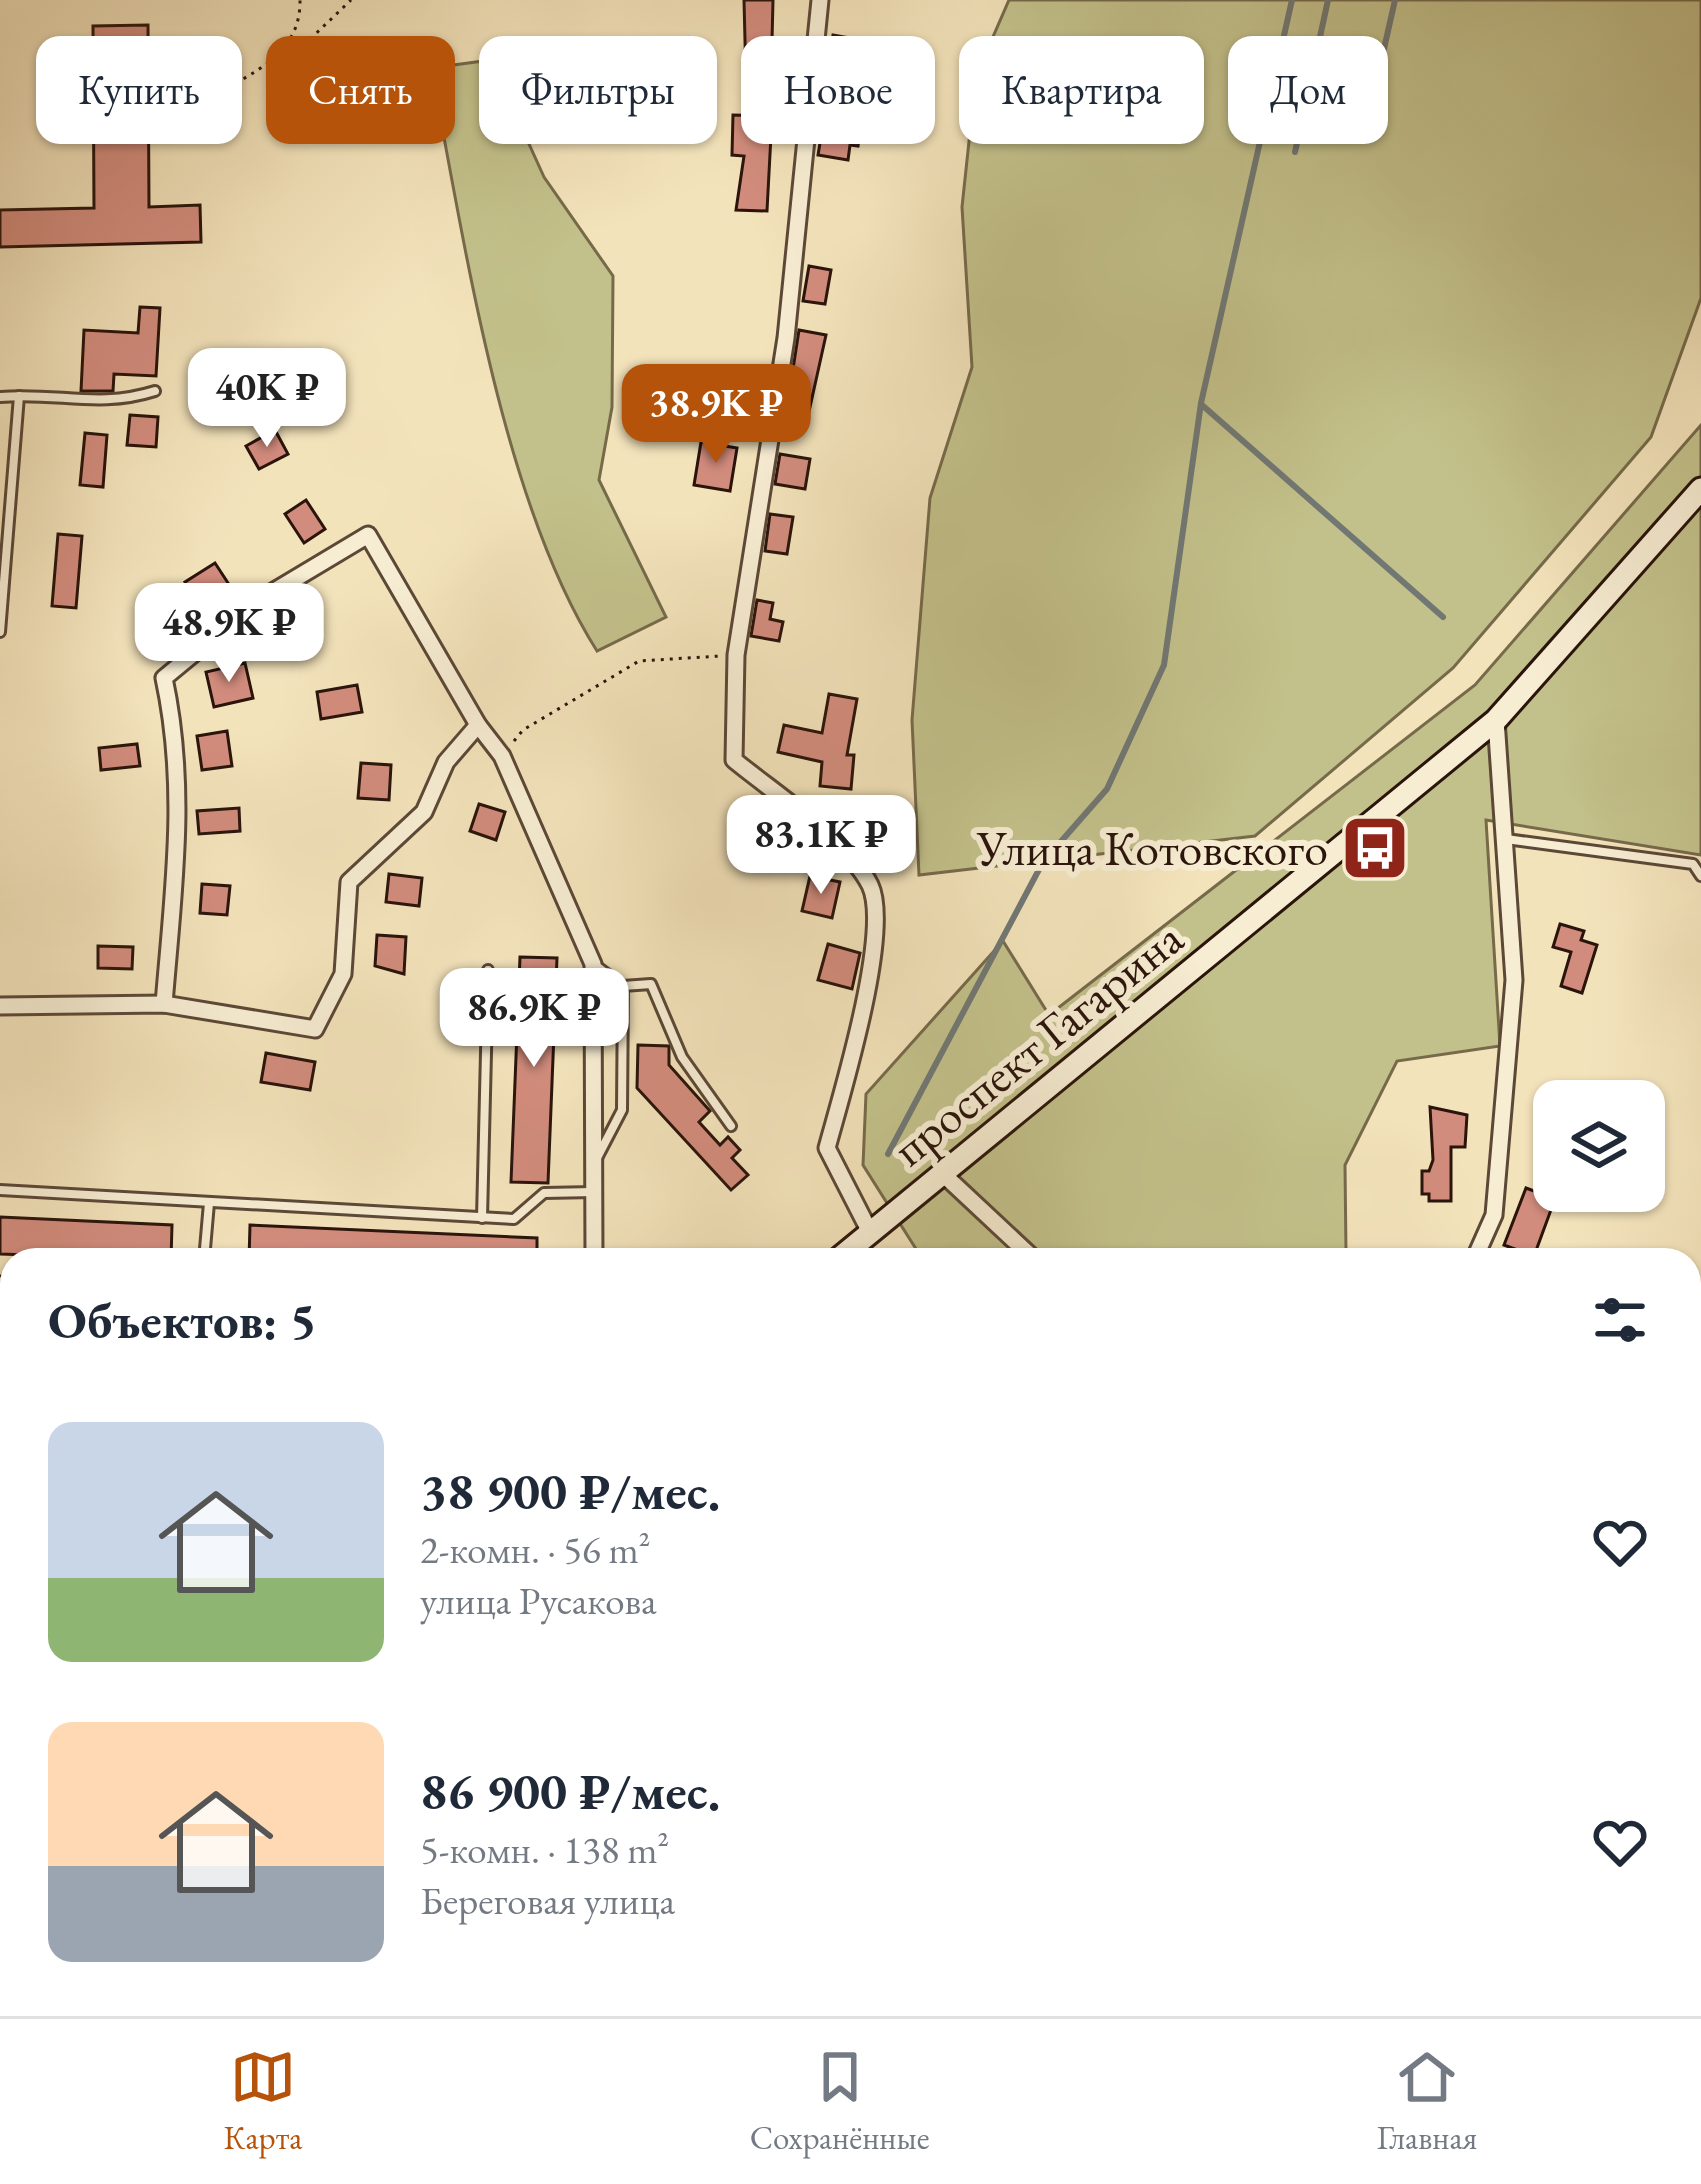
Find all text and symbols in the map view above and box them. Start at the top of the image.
chip: Купить [36,36,242,144]
chip: Снять [266,36,455,144]
chip: Фильтры [479,36,717,144]
chip: Новое [741,36,935,144]
chip: Квартира [959,36,1204,144]
chip: Дом [1228,36,1388,144]
pin: 40K ₽ [183,348,351,450]
text: 40K ₽ [215,361,319,412]
pin: 38.9K ₽ [605,364,827,466]
text: 38.9K ₽ [649,377,783,428]
pin: 48.9K ₽ [118,583,340,685]
text: 48.9K ₽ [162,596,296,647]
pin: 83.1K ₽ [710,795,932,897]
text: 83.1K ₽ [754,808,888,859]
bus stop icon: Улица Котовского [1340,813,1410,883]
place label: Улица Котовского [976,817,1328,879]
street label: проспект Гагарина [879,906,1195,1179]
pin: 86.9K ₽ [423,968,645,1070]
text: 86.9K ₽ [467,981,601,1032]
map controls [1533,1080,1665,1212]
button: layers [1533,1080,1665,1212]
text: Объектов: 5 [48,1287,317,1353]
icon: filters [1587,1287,1653,1353]
text: 38 900 ₽/мес. [420,1458,720,1524]
icon: home [144,1470,288,1614]
icon: heart [1587,1509,1653,1575]
text: 2-комн. · 56 m² [420,1524,651,1575]
text: улица Русакова [420,1575,657,1626]
text: 86 900 ₽/мес. [420,1758,720,1824]
icon: home [144,1770,288,1914]
icon: heart [1587,1809,1653,1875]
text: 5-комн. · 138 m² [420,1824,669,1875]
text: Береговая улица [420,1875,675,1926]
tab: Карта [224,2044,302,2159]
tab: Сохранённые [750,2044,930,2159]
tab: Главная [1377,2044,1477,2159]

